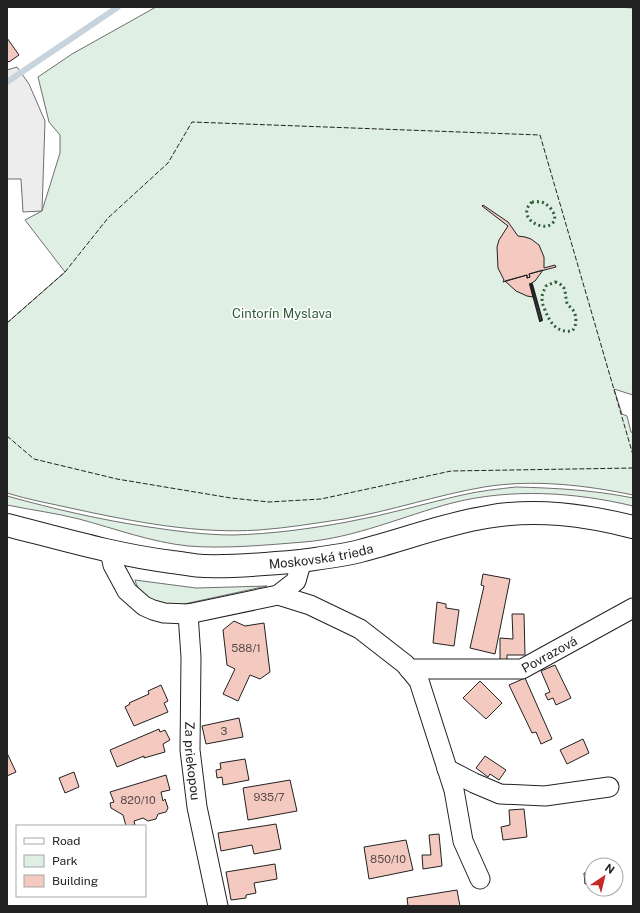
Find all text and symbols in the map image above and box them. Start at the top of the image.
park label: Cintorín Myslava [232,306,332,321]
street label: Moskovská trieda [268,541,375,572]
street label: Povrazová [519,633,580,676]
house number: 588/1 [231,642,261,654]
street label: Za priekopou [182,721,203,801]
house number: 3 [221,725,228,737]
house number: 935/7 [253,791,285,803]
house number: 820/10 [120,794,156,806]
legend [16,825,146,897]
text: Road [52,834,80,848]
house number: 850/10 [370,853,406,865]
text: Park [52,854,78,868]
north arrow [584,857,624,897]
text: N [603,861,617,876]
text: Building [52,874,98,888]

